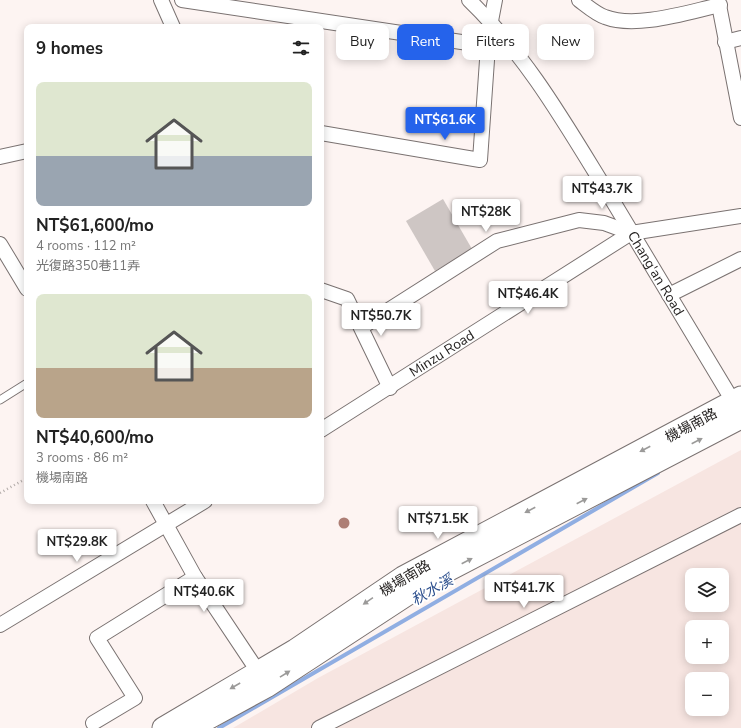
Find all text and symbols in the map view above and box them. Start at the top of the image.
chip: Buy [336,24,389,60]
chip: Rent [397,24,454,60]
chip: Filters [462,24,529,60]
chip: New [537,24,594,60]
text: 9 homes [36,37,103,60]
icon: filters [290,37,312,59]
pin: NT$61.6K [404,107,486,141]
icon: home [138,108,210,180]
text: NT$61.6K [415,111,475,129]
pin: NT$43.7K [561,176,643,210]
text: NT$43.7K [572,180,632,198]
pin: NT$28K [453,199,519,233]
text: NT$28K [461,203,511,221]
text: NT$61,600/mo [36,214,154,237]
street label: Chang'an Road [623,228,688,319]
text: 4 rooms · 112 m² [36,237,136,255]
text: 光復路350巷11弄 [36,257,140,275]
pin: NT$46.4K [487,281,569,315]
text: NT$46.4K [498,285,558,303]
pin: NT$50.7K [340,303,422,337]
text: NT$50.7K [351,307,411,325]
icon: home [138,320,210,392]
street label: Minzu Road [406,326,478,382]
street label: 機場南路 [662,404,720,447]
text: NT$40,600/mo [36,426,154,449]
one-way arrow [692,438,703,444]
one-way arrow [639,446,651,452]
text: 3 rooms · 86 m² [36,449,128,467]
text: 機場南路 [36,469,88,487]
one-way arrow [576,498,588,504]
pin: NT$71.5K [397,506,479,540]
one-way arrow [524,506,536,513]
text: NT$71.5K [408,510,468,528]
pin: NT$29.8K [36,529,118,563]
text: NT$29.8K [47,533,107,551]
street label: 機場南路 [376,556,434,601]
one-way arrow [461,558,473,564]
map controls [685,568,729,716]
button: layers [685,568,729,612]
water label: 秋水溪 [408,569,458,610]
pin: NT$41.7K [483,575,565,609]
pin: NT$40.6K [163,579,245,613]
text: NT$41.7K [494,579,554,597]
text: NT$40.6K [174,583,234,601]
one-way arrow [362,597,374,604]
button: + [685,620,729,664]
one-way arrow [280,671,291,678]
button: − [685,672,729,716]
one-way arrow [229,682,241,689]

